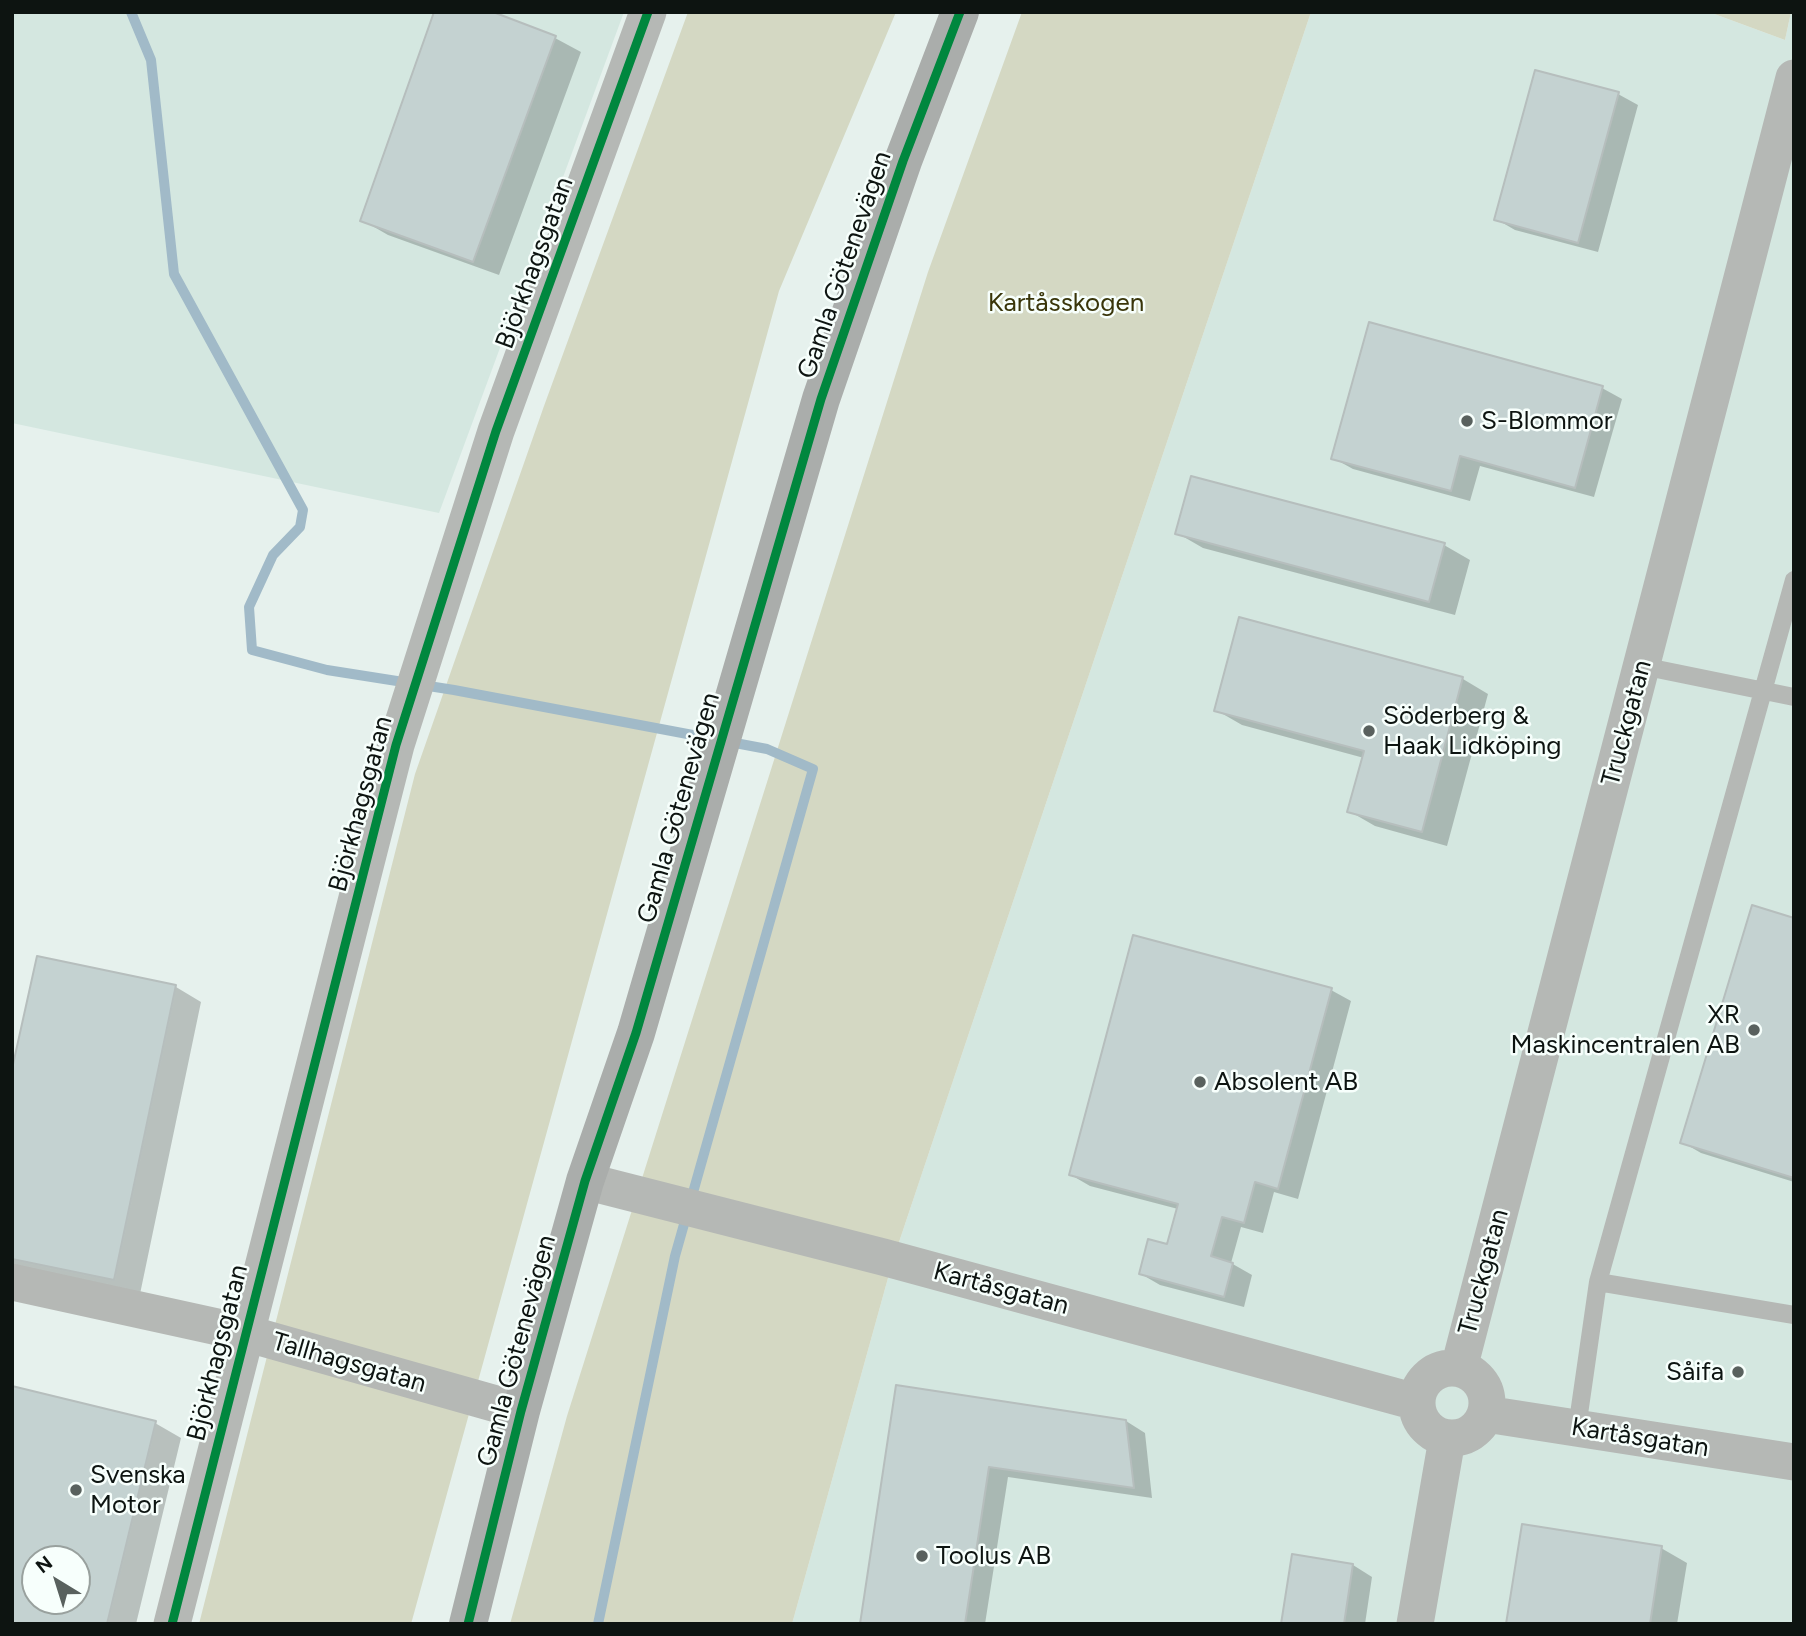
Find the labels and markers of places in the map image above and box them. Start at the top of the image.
place label: S-Blommor [1481,405,1613,437]
marker: S-Blommor [1459,413,1475,429]
place label: Söderberg & Haak Lidköping [1383,700,1561,762]
marker: Söderberg & Haak Lidköping [1361,723,1377,739]
place label: XR Maskincentralen AB [1510,999,1740,1060]
marker: XR Maskincentralen AB [1746,1022,1762,1038]
place label: Absolent AB [1214,1066,1358,1098]
marker: Absolent AB [1192,1074,1208,1090]
place label: Såifa [1666,1356,1724,1388]
marker: Såifa [1730,1364,1746,1380]
place label: Svenska Motor [90,1459,186,1520]
marker: Svenska Motor [68,1482,84,1498]
place label: Toolus AB [936,1540,1051,1572]
marker: Toolus AB [914,1548,930,1564]

